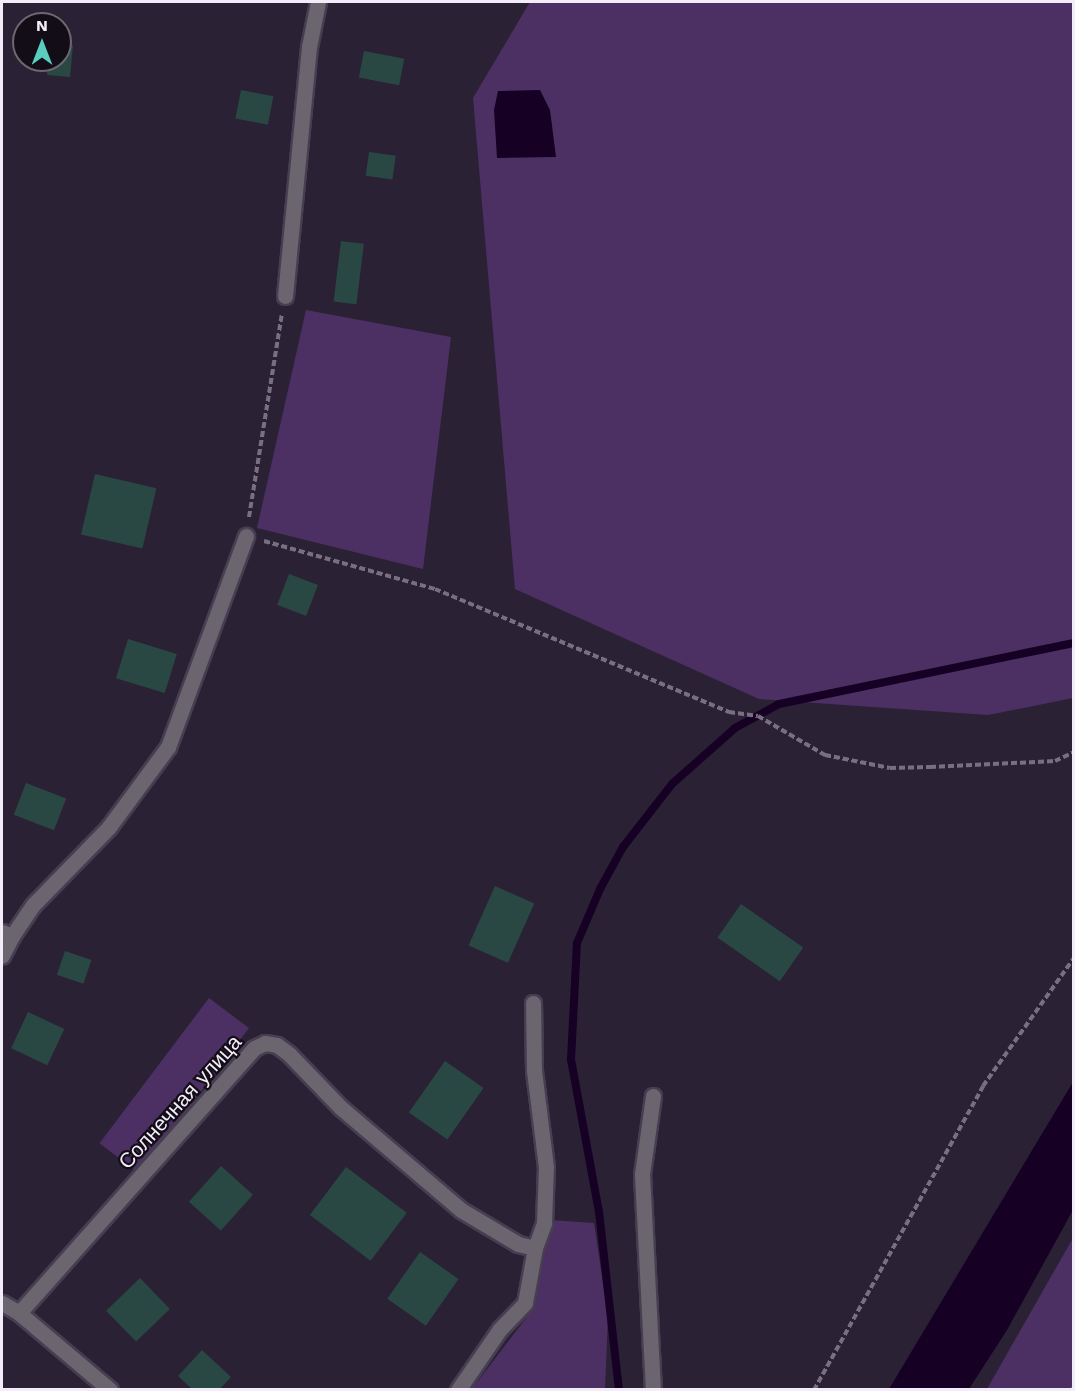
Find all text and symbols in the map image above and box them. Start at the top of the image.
north arrow [12,12,72,72]
text: N [36,16,48,35]
street label: Солнечная улица [113,1030,247,1174]

